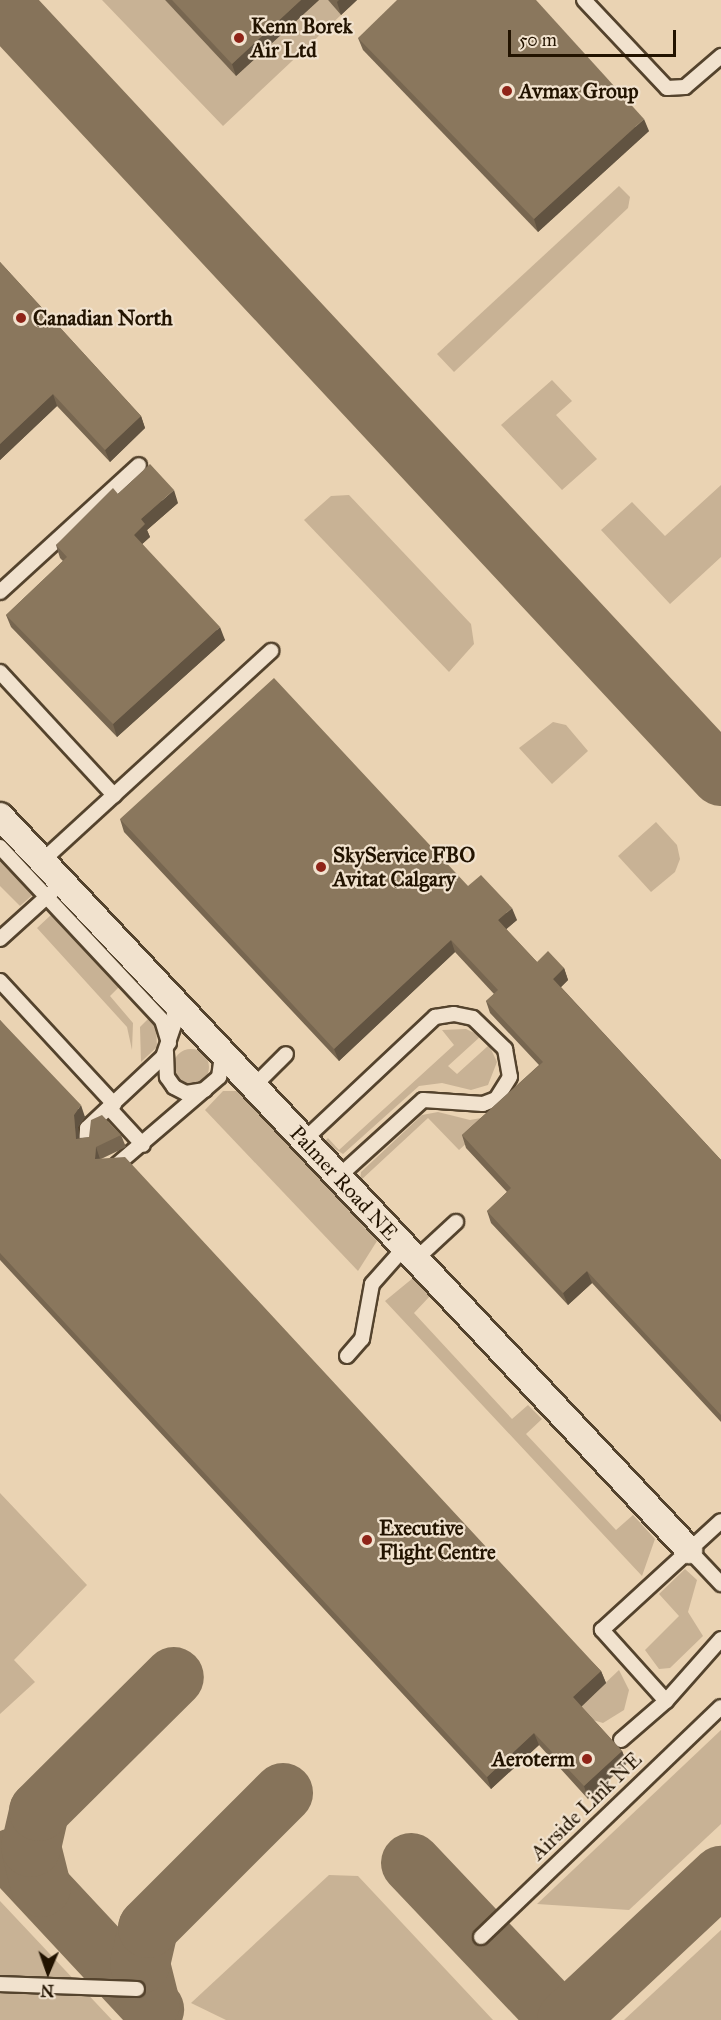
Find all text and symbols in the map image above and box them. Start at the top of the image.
place label: Kenn Borek Air Ltd [251,13,352,63]
scale bar [511,18,679,56]
text: 50 m [519,29,557,51]
marker: Kenn Borek Air Ltd [232,31,246,45]
place label: Avmax Group [519,78,638,104]
marker: Avmax Group [500,84,514,98]
place label: Canadian North [33,305,173,331]
marker: Canadian North [14,311,28,325]
place label: SkyService FBO Avitat Calgary [333,842,475,892]
marker: SkyService FBO Avitat Calgary [314,860,328,874]
street label: Palmer Road NE [285,1121,403,1245]
place label: Executive Flight Centre [379,1515,496,1565]
marker: Executive Flight Centre [360,1533,374,1547]
place label: Aeroterm [492,1746,575,1772]
street label: Airside Link NE [525,1747,647,1865]
marker: Aeroterm [580,1752,594,1766]
north arrow [18,1942,78,2002]
text: N [40,1981,54,2000]

